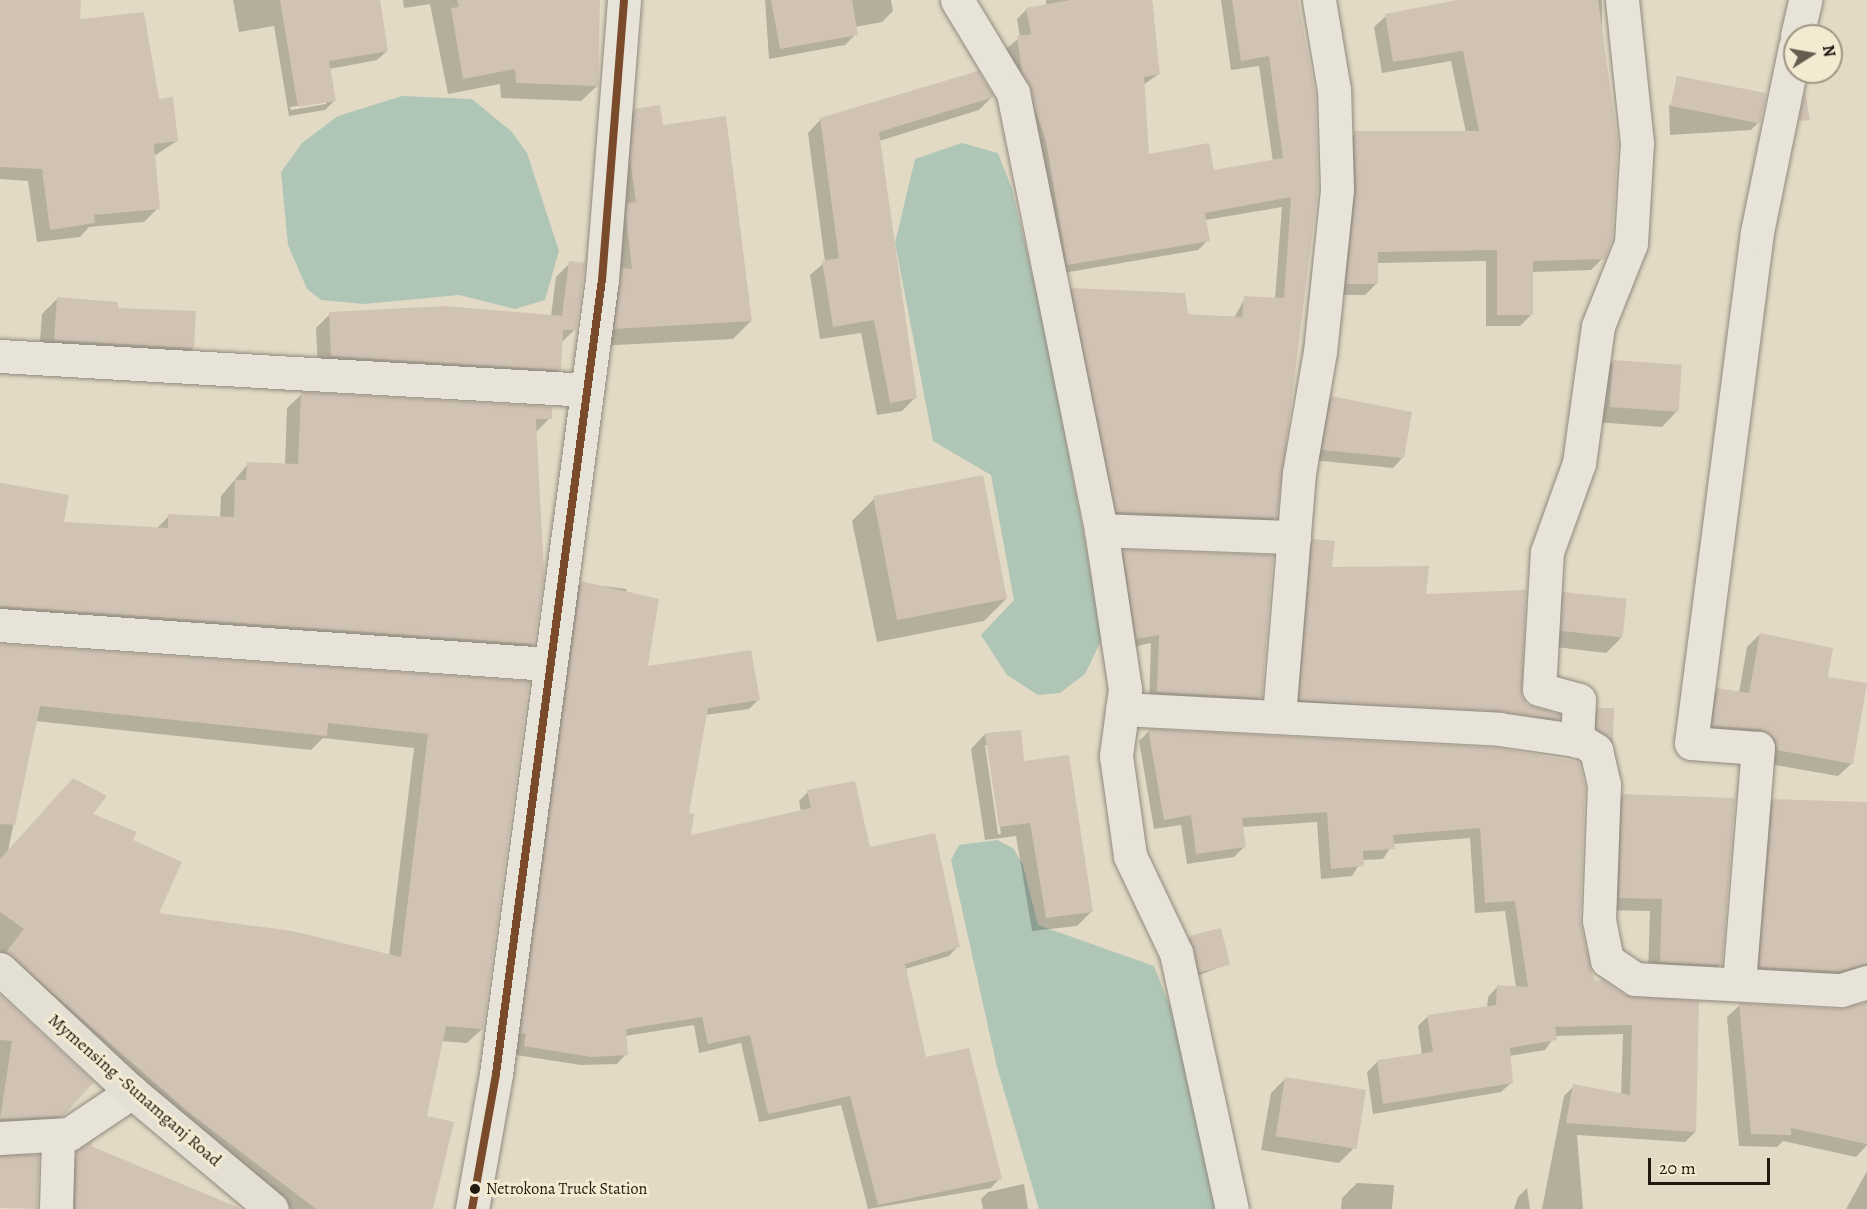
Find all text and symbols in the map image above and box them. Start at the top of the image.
north arrow [1783,24,1843,84]
text: N [1817,43,1841,59]
street label: Mymensing -Sunamganj Road [44,1009,226,1171]
scale bar [1651,1146,1772,1184]
text: 20 m [1659,1156,1696,1180]
place label: Netrokona Truck Station [486,1179,647,1199]
marker: Netrokona Truck Station [469,1183,481,1195]

